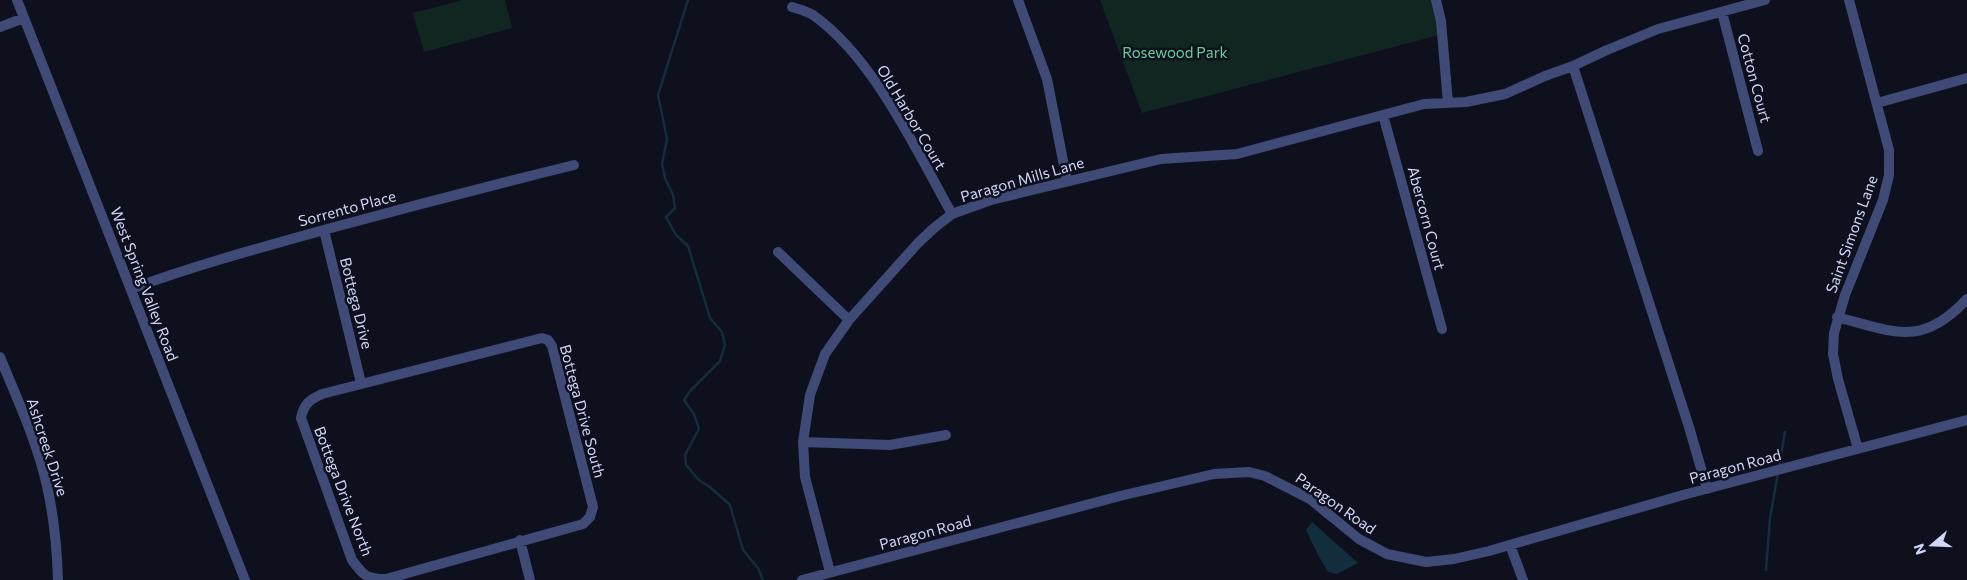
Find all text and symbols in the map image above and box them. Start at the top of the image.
street label: Cotton Court [1734,31,1776,125]
park label: Rosewood Park [1122,43,1228,61]
street label: Old Harbor Court [874,61,950,173]
street label: Paragon Mills Lane [958,153,1086,205]
street label: Abercorn Court [1405,164,1449,272]
street label: Saint Simons Lane [1821,173,1881,295]
street label: Sorrento Place [296,186,398,230]
street label: West Spring Valley Road [107,204,183,364]
street label: Bottega Drive [337,255,377,351]
street label: Bottega Drive South [557,342,609,480]
street label: Ashcreek Drive [24,396,72,498]
street label: Bottega Drive North [311,424,377,558]
street label: Paragon Road [1687,445,1783,487]
street label: Paragon Road [1292,469,1380,537]
street label: Paragon Road [877,511,973,553]
north arrow [1907,520,1957,570]
text: N [1909,542,1929,557]

